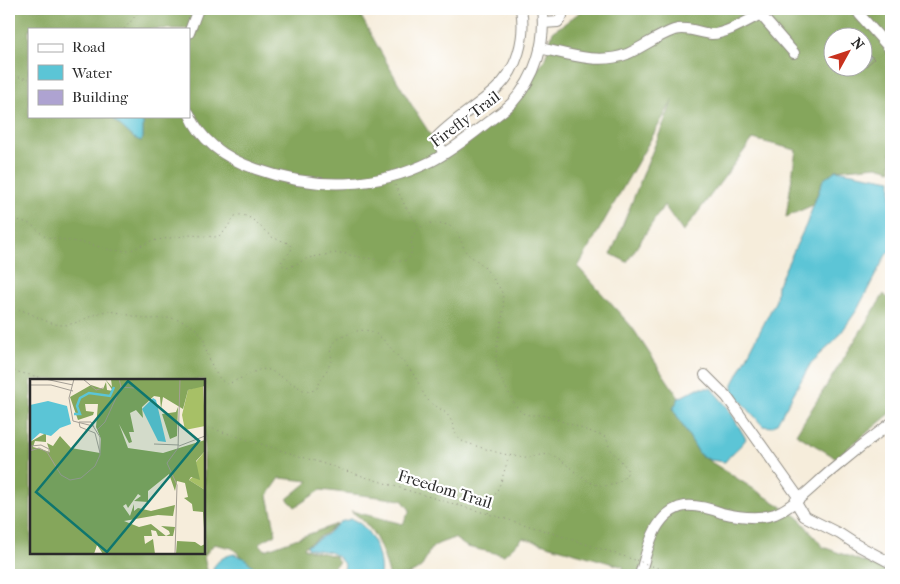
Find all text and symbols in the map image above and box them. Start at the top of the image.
legend [28,28,190,118]
north arrow [822,28,872,78]
text: N [848,34,868,54]
text: Road [72,38,106,56]
text: Water [71,64,112,82]
street label: Firefly Trail [427,86,504,151]
text: Building [72,88,129,106]
inset map [30,379,205,554]
street label: Freedom Trail [396,466,495,513]

